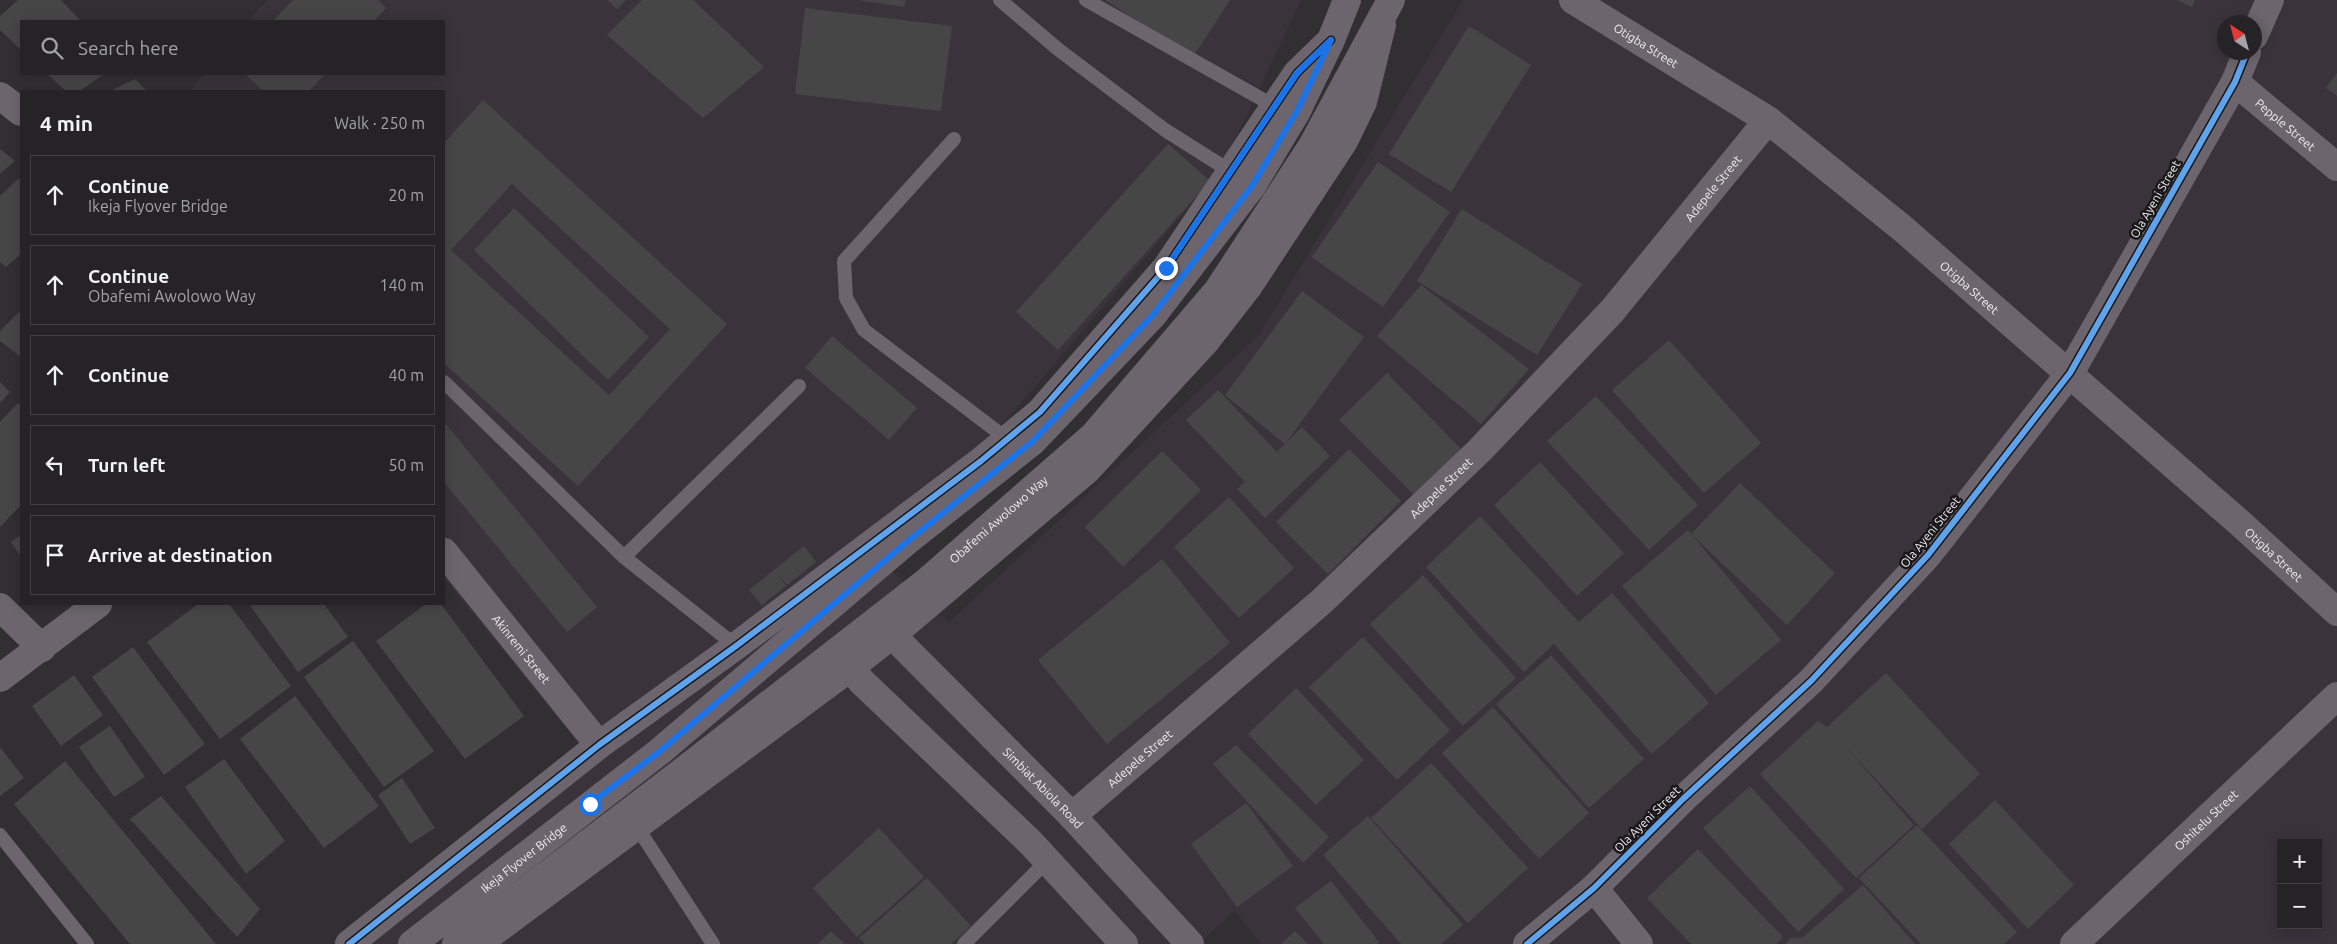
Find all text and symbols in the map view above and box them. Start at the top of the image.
north arrow [2217,15,2262,60]
search box [20,20,445,75]
street label: Otigba Street [1612,20,1681,70]
icon: search [38,34,66,62]
text: Search here [78,37,178,59]
street label: Pepple Street [2253,96,2318,153]
text: 4 min [40,111,93,135]
text: Walk · 250 m [334,114,425,132]
street label: Adepele Street [1682,152,1743,223]
street label: Ola Ayeni Street [2127,158,2183,240]
text: Continue [88,175,169,197]
icon: ahead [41,181,69,209]
text: 20 m [388,186,424,204]
text: Ikeja Flyover Bridge [88,197,228,215]
route end [1155,257,1178,280]
street label: Otigba Street [1938,258,2002,316]
text: Continue [88,265,169,287]
icon: ahead [41,271,69,299]
text: 140 m [379,276,424,294]
text: Obafemi Awolowo Way [88,287,256,305]
icon: ahead [41,361,69,389]
text: Continue [88,364,169,386]
text: 40 m [388,366,424,384]
icon: left [41,451,69,479]
text: Turn left [88,454,166,476]
street label: Adepele Street [1407,455,1475,520]
text: 50 m [388,456,424,474]
street label: Obafemi Awolowo Way [946,473,1050,565]
street label: Ola Ayeni Street [1897,494,1963,570]
street label: Otigba Street [2243,525,2306,584]
icon: arrive [41,541,69,569]
text: Arrive at destination [88,544,273,566]
street label: Akinremi Street [490,612,553,686]
street label: Adepele Street [1104,726,1175,789]
street label: Simbiat Abiola Road [1001,745,1086,830]
street label: Ola Ayeni Street [1611,783,1683,855]
street label: Oshitelu Street [2171,787,2240,853]
route start [579,793,602,816]
street label: Ikeja Flyover Bridge [478,820,569,895]
map controls [2277,839,2322,929]
button: + [2277,839,2322,884]
button: − [2277,884,2322,929]

